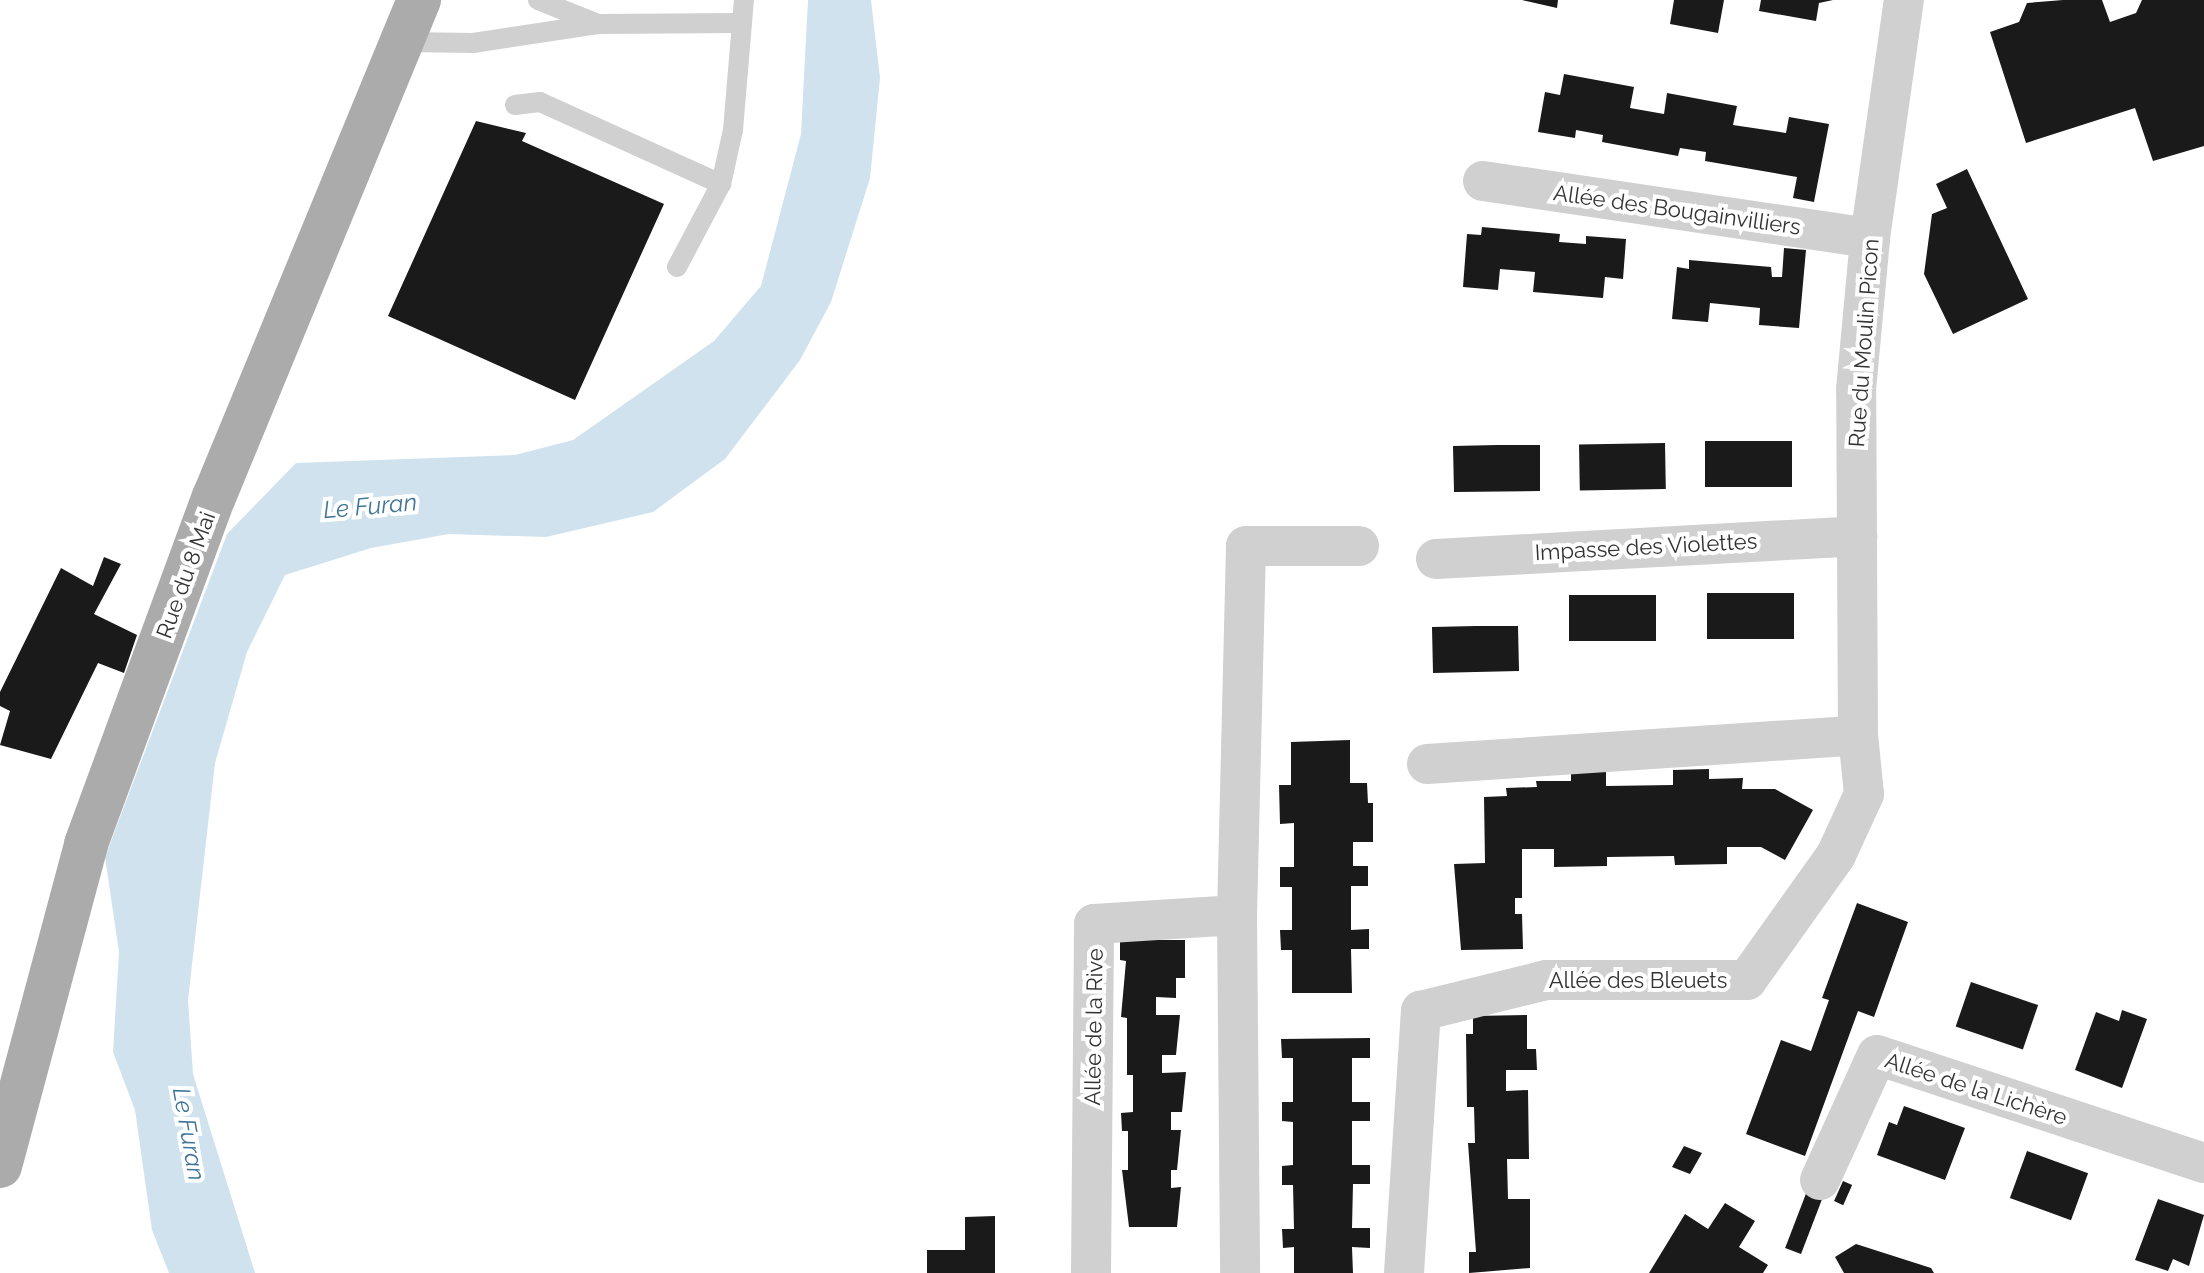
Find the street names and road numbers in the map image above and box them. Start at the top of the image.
street label: Allée des Bougainvilliers [1552,180,1802,240]
street label: Rue du Moulin Picon [1844,238,1884,448]
street label: Rue du 8 Mai [151,508,221,642]
street label: Impasse des Violettes [1534,528,1758,566]
street label: Allée de la Rive [1079,948,1109,1106]
street label: Allée des Bleuets [1549,968,1727,994]
street label: Allée de la Lichère [1882,1047,2070,1131]

